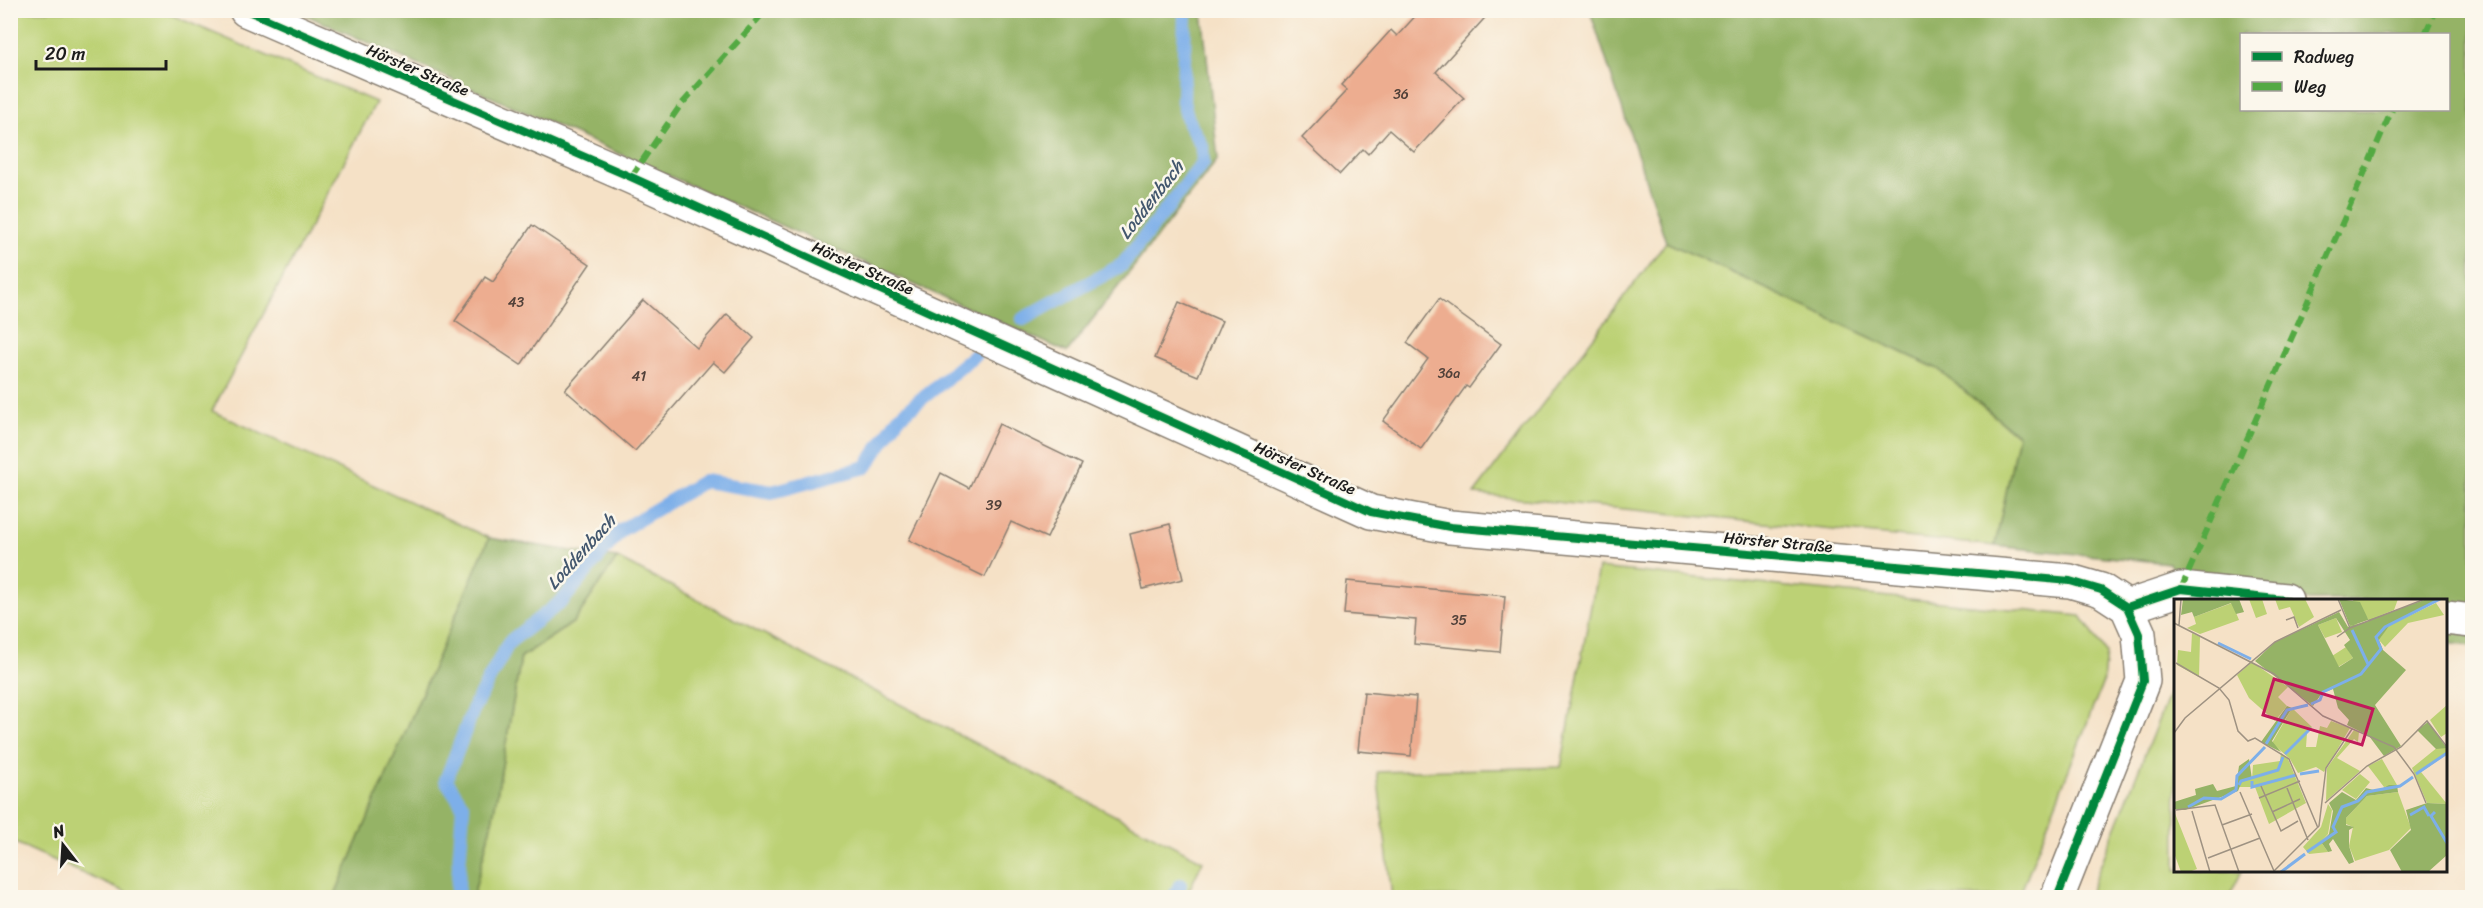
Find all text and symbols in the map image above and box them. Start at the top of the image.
scale bar [36,33,166,71]
legend [2240,33,2450,111]
street label: Hörster Straße [362,35,474,105]
text: 20 m [45,38,85,70]
text: Radweg [2294,41,2354,73]
text: Weg [2294,71,2326,103]
house number: 36 [1393,82,1409,107]
water label: Loddenbach [1110,152,1193,246]
street label: Hörster Straße [807,233,919,304]
house number: 43 [508,290,525,315]
house number: 36a [1438,361,1460,386]
house number: 41 [632,364,646,389]
street label: Hörster Straße [1249,433,1361,504]
house number: 39 [986,493,1003,518]
water label: Loddenbach [538,506,625,597]
street label: Hörster Straße [1722,523,1834,561]
inset map [2174,599,2447,872]
house number: 35 [1451,608,1468,633]
north arrow [33,815,93,875]
text: N [48,815,69,847]

